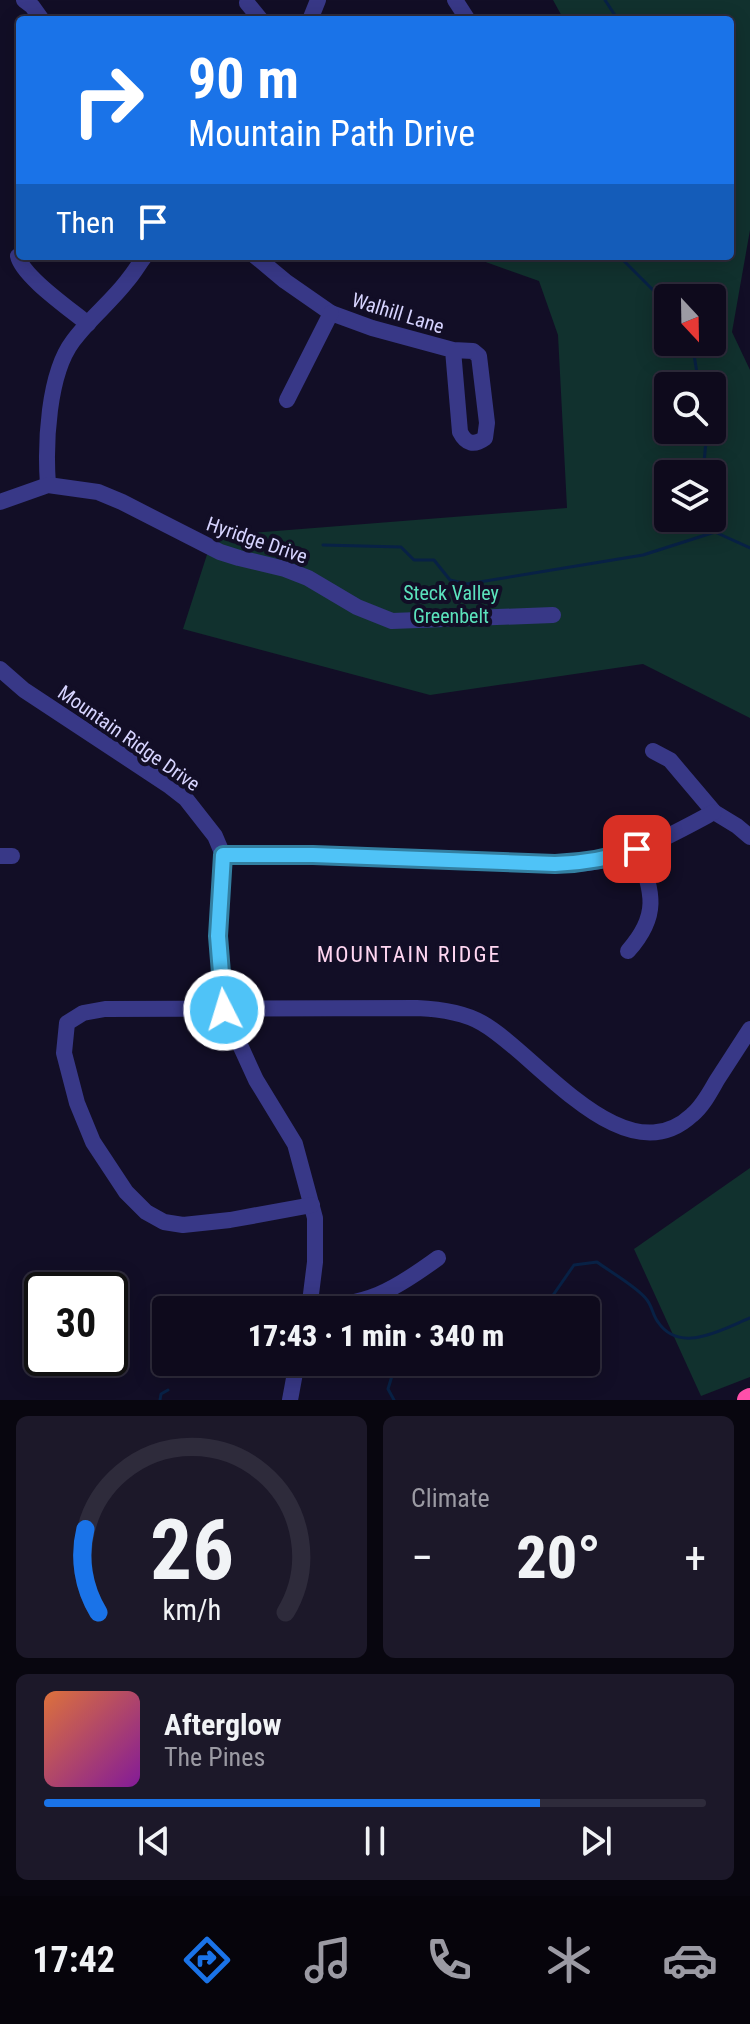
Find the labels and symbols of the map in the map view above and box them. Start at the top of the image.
north arrow [654,284,726,356]
street label: Walhill Lane [349,288,447,338]
street label: Hyridge Drive [203,512,311,568]
park label: Steck Valley Greenbelt [403,581,499,628]
street label: Mountain Ridge Drive [53,680,205,796]
pin [603,815,671,883]
district label: MOUNTAIN RIDGE [317,942,501,967]
position arrow [182,968,266,1052]
speed limit sign: 30 [24,1272,128,1376]

